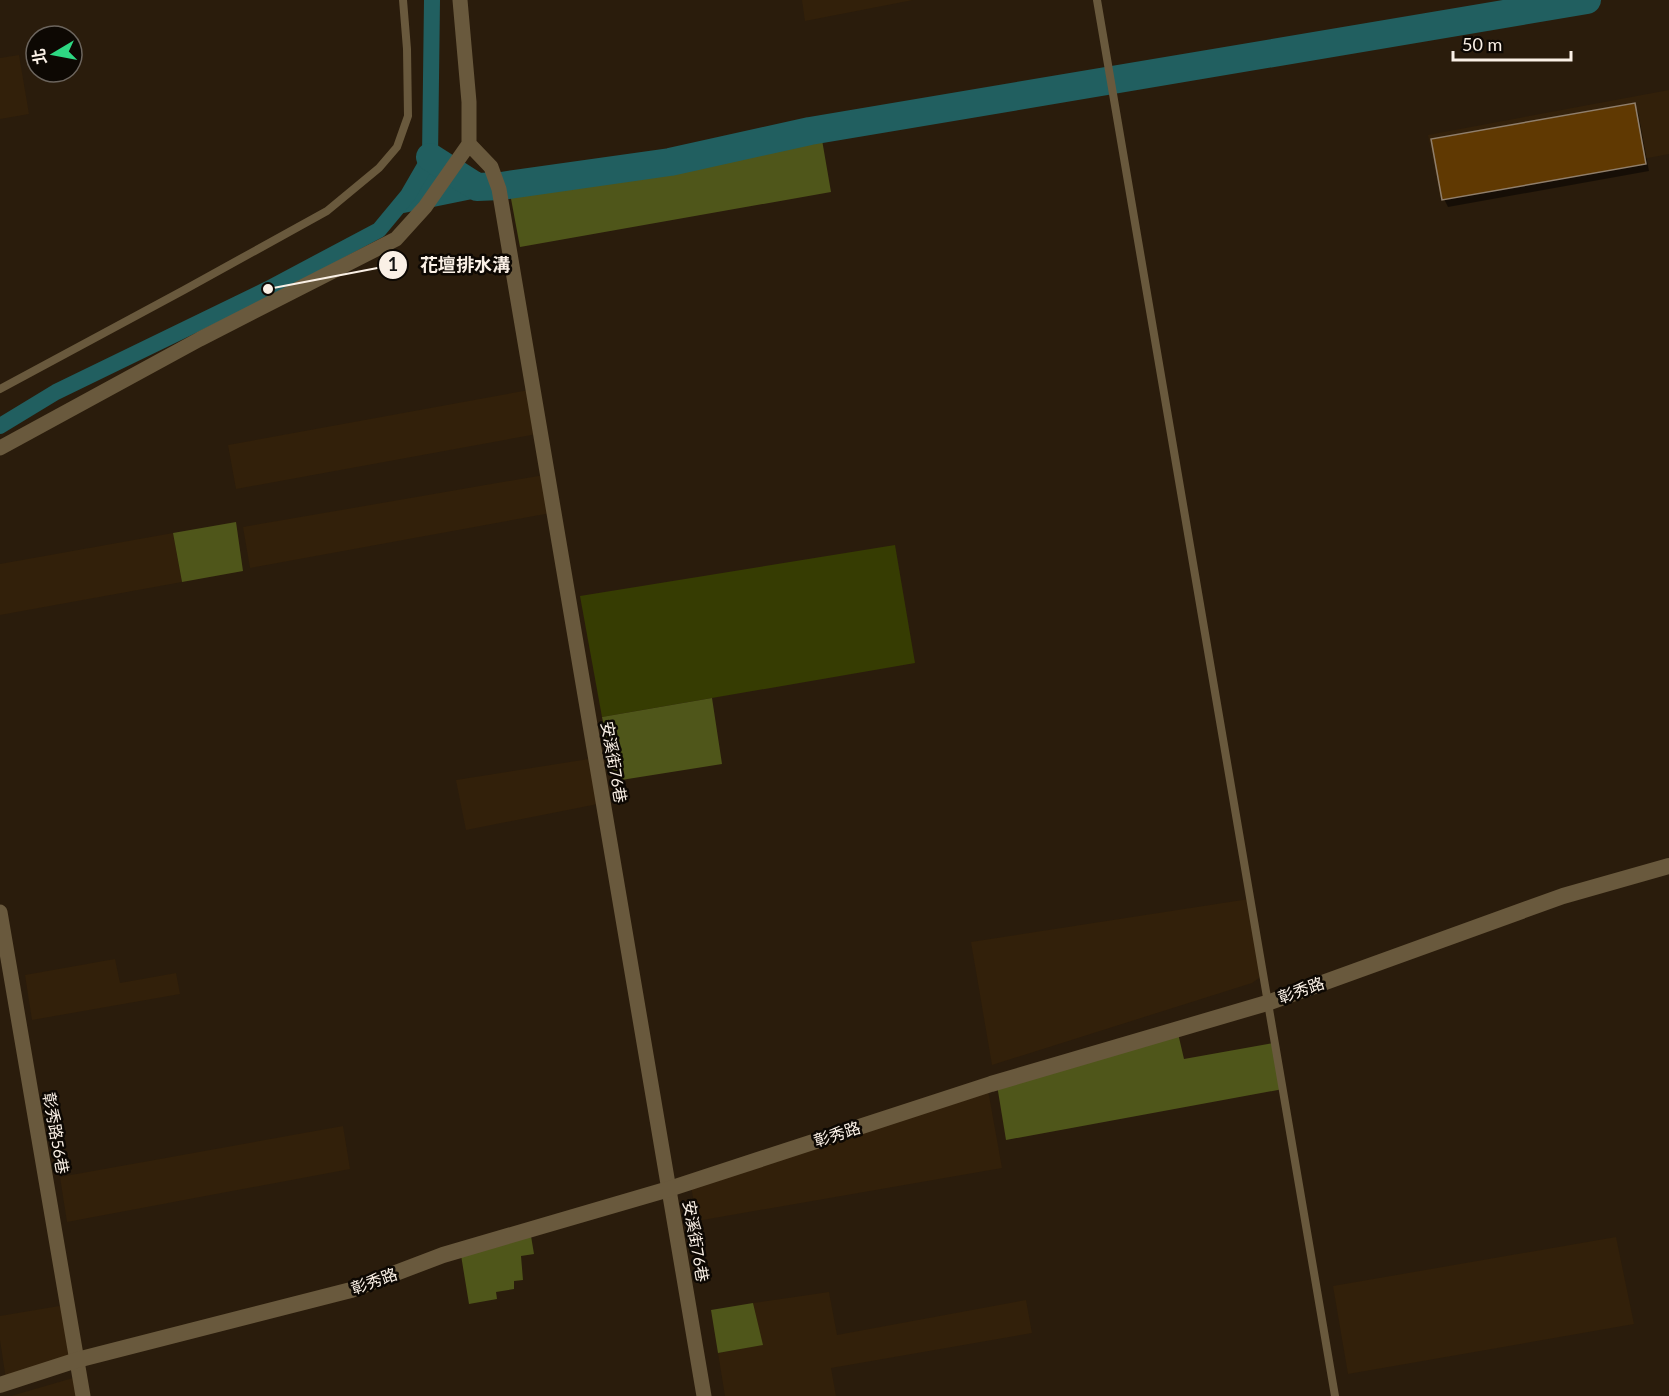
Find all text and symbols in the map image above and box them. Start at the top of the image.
north arrow [24,24,84,84]
scale bar [1453,24,1572,62]
text: 50 m [1462,33,1502,55]
text: 北 [28,47,49,66]
callout: 花壇排水溝 [378,247,522,283]
text: 1 [388,253,398,275]
text: 花壇排水溝 [420,253,510,275]
street label: 安溪街76巷 [598,720,631,804]
street label: 彰秀路 [1275,972,1327,1007]
street label: 彰秀路56巷 [40,1091,73,1175]
street label: 彰秀路 [811,1117,863,1150]
street label: 安溪街76巷 [680,1199,713,1283]
street label: 彰秀路 [348,1263,400,1298]

